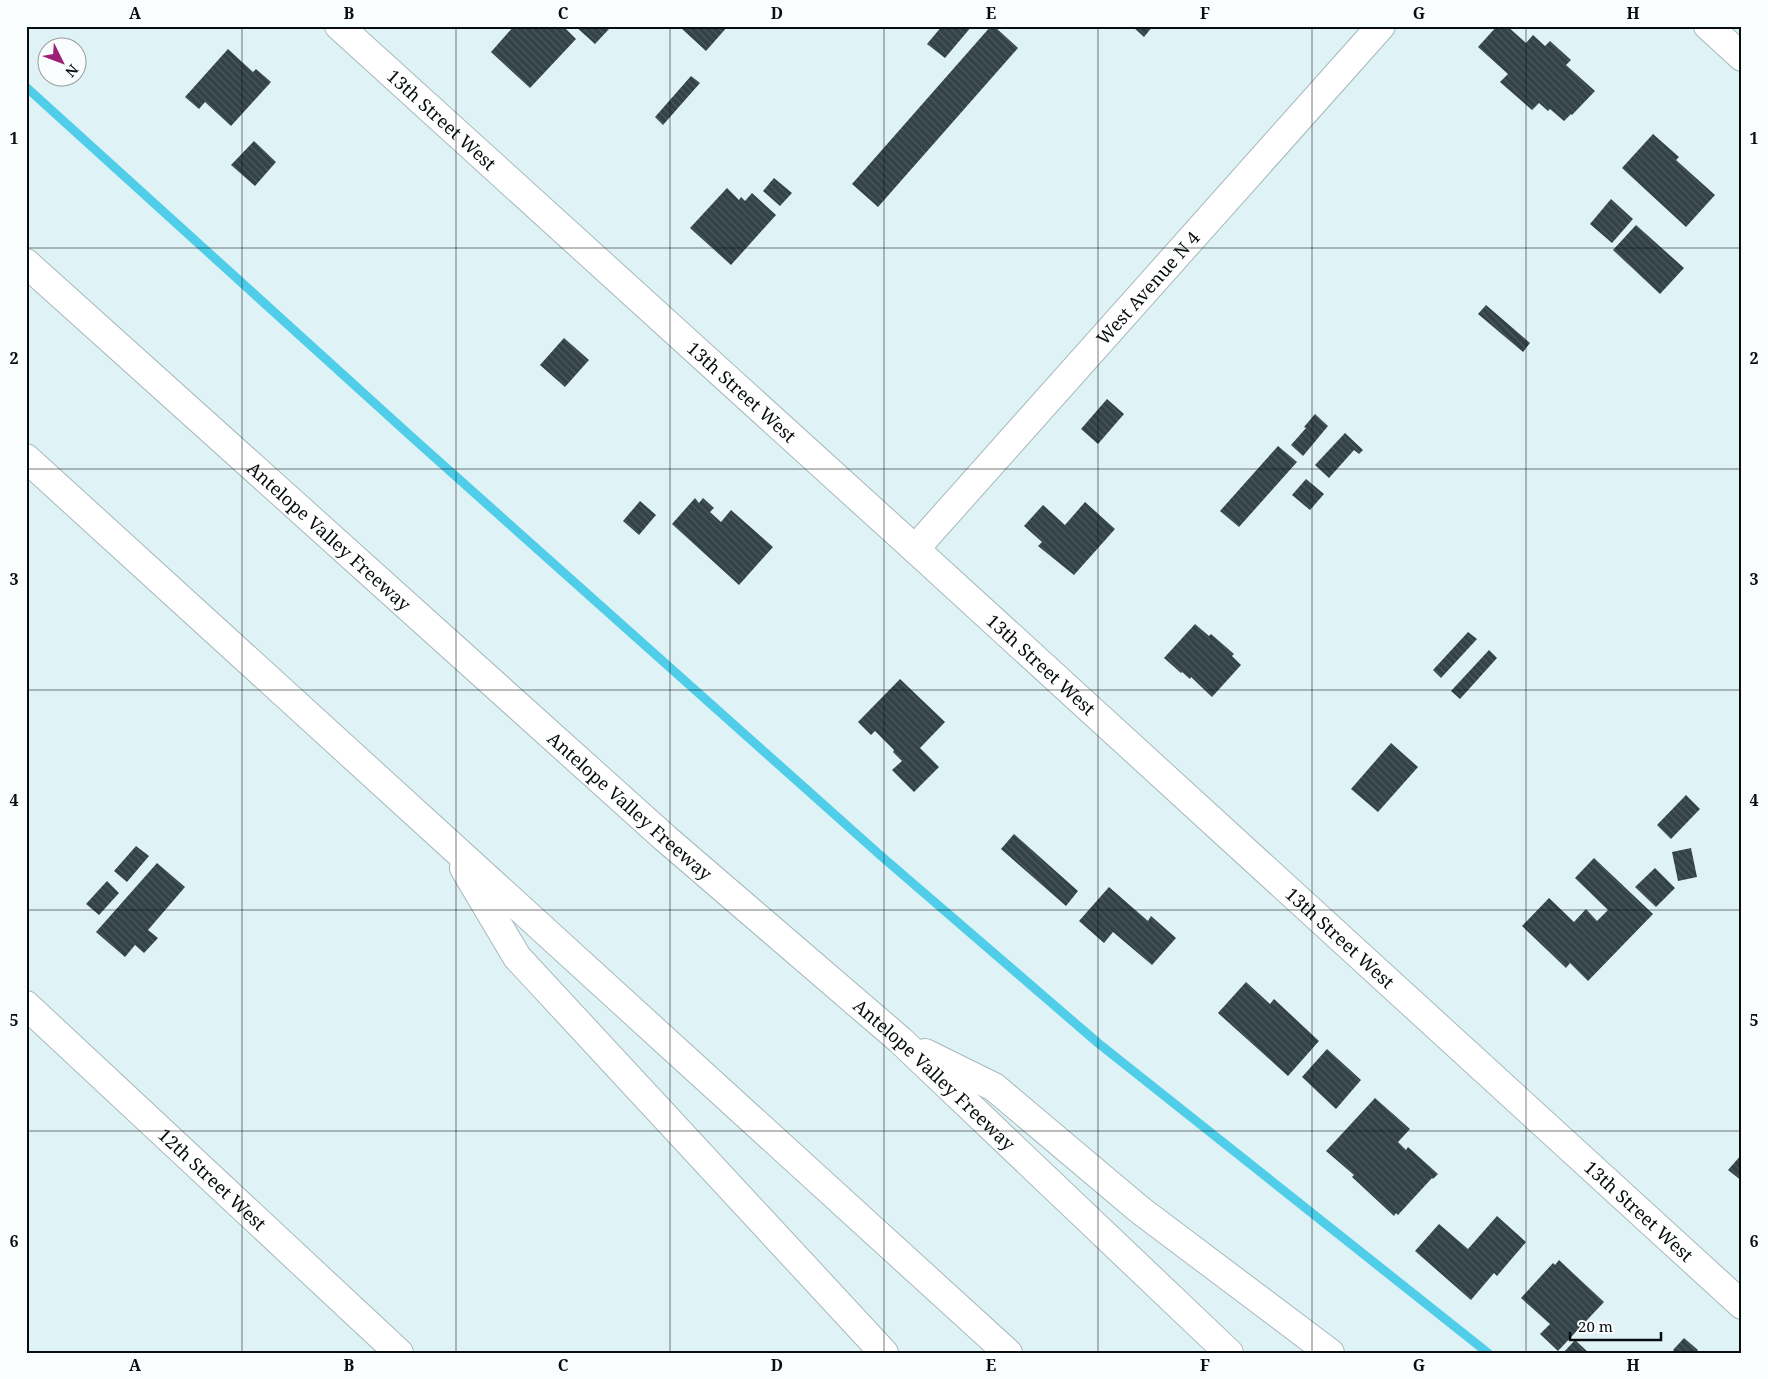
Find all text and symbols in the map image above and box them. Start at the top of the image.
text: A [129,2,142,24]
text: B [344,2,355,24]
text: C [558,2,569,24]
text: D [771,2,783,24]
text: E [986,2,996,24]
text: F [1200,2,1210,24]
text: G [1413,2,1425,24]
text: H [1626,2,1640,24]
north arrow [38,38,88,88]
text: N [61,61,83,81]
street label: 13th Street West [382,64,502,175]
text: 1 [9,127,19,149]
text: 1 [1749,127,1759,149]
street label: West Avenue N 4 [1091,226,1205,349]
street label: 13th Street West [682,336,801,447]
text: 2 [9,347,19,369]
text: 2 [1749,347,1759,369]
street label: Antelope Valley Freeway [242,456,417,616]
text: 3 [9,568,19,590]
text: 3 [1749,568,1759,590]
street label: 13th Street West [982,608,1101,720]
street label: Antelope Valley Freeway [543,726,718,886]
text: 4 [9,789,19,811]
text: 4 [1749,789,1759,811]
street label: 13th Street West [1281,882,1400,994]
street label: Antelope Valley Freeway [848,993,1021,1156]
text: 5 [9,1009,19,1031]
text: 5 [1749,1009,1759,1031]
street label: 12th Street West [153,1123,272,1235]
street label: 13th Street West [1579,1155,1699,1267]
text: 6 [9,1230,19,1252]
text: 6 [1749,1230,1759,1252]
scale bar [1570,1309,1662,1341]
text: 20 m [1578,1316,1613,1336]
text: A [129,1354,142,1376]
text: B [344,1354,355,1376]
text: C [558,1354,569,1376]
text: D [771,1354,783,1376]
text: E [986,1354,996,1376]
text: F [1200,1354,1210,1376]
text: G [1413,1354,1425,1376]
text: H [1626,1354,1640,1376]

